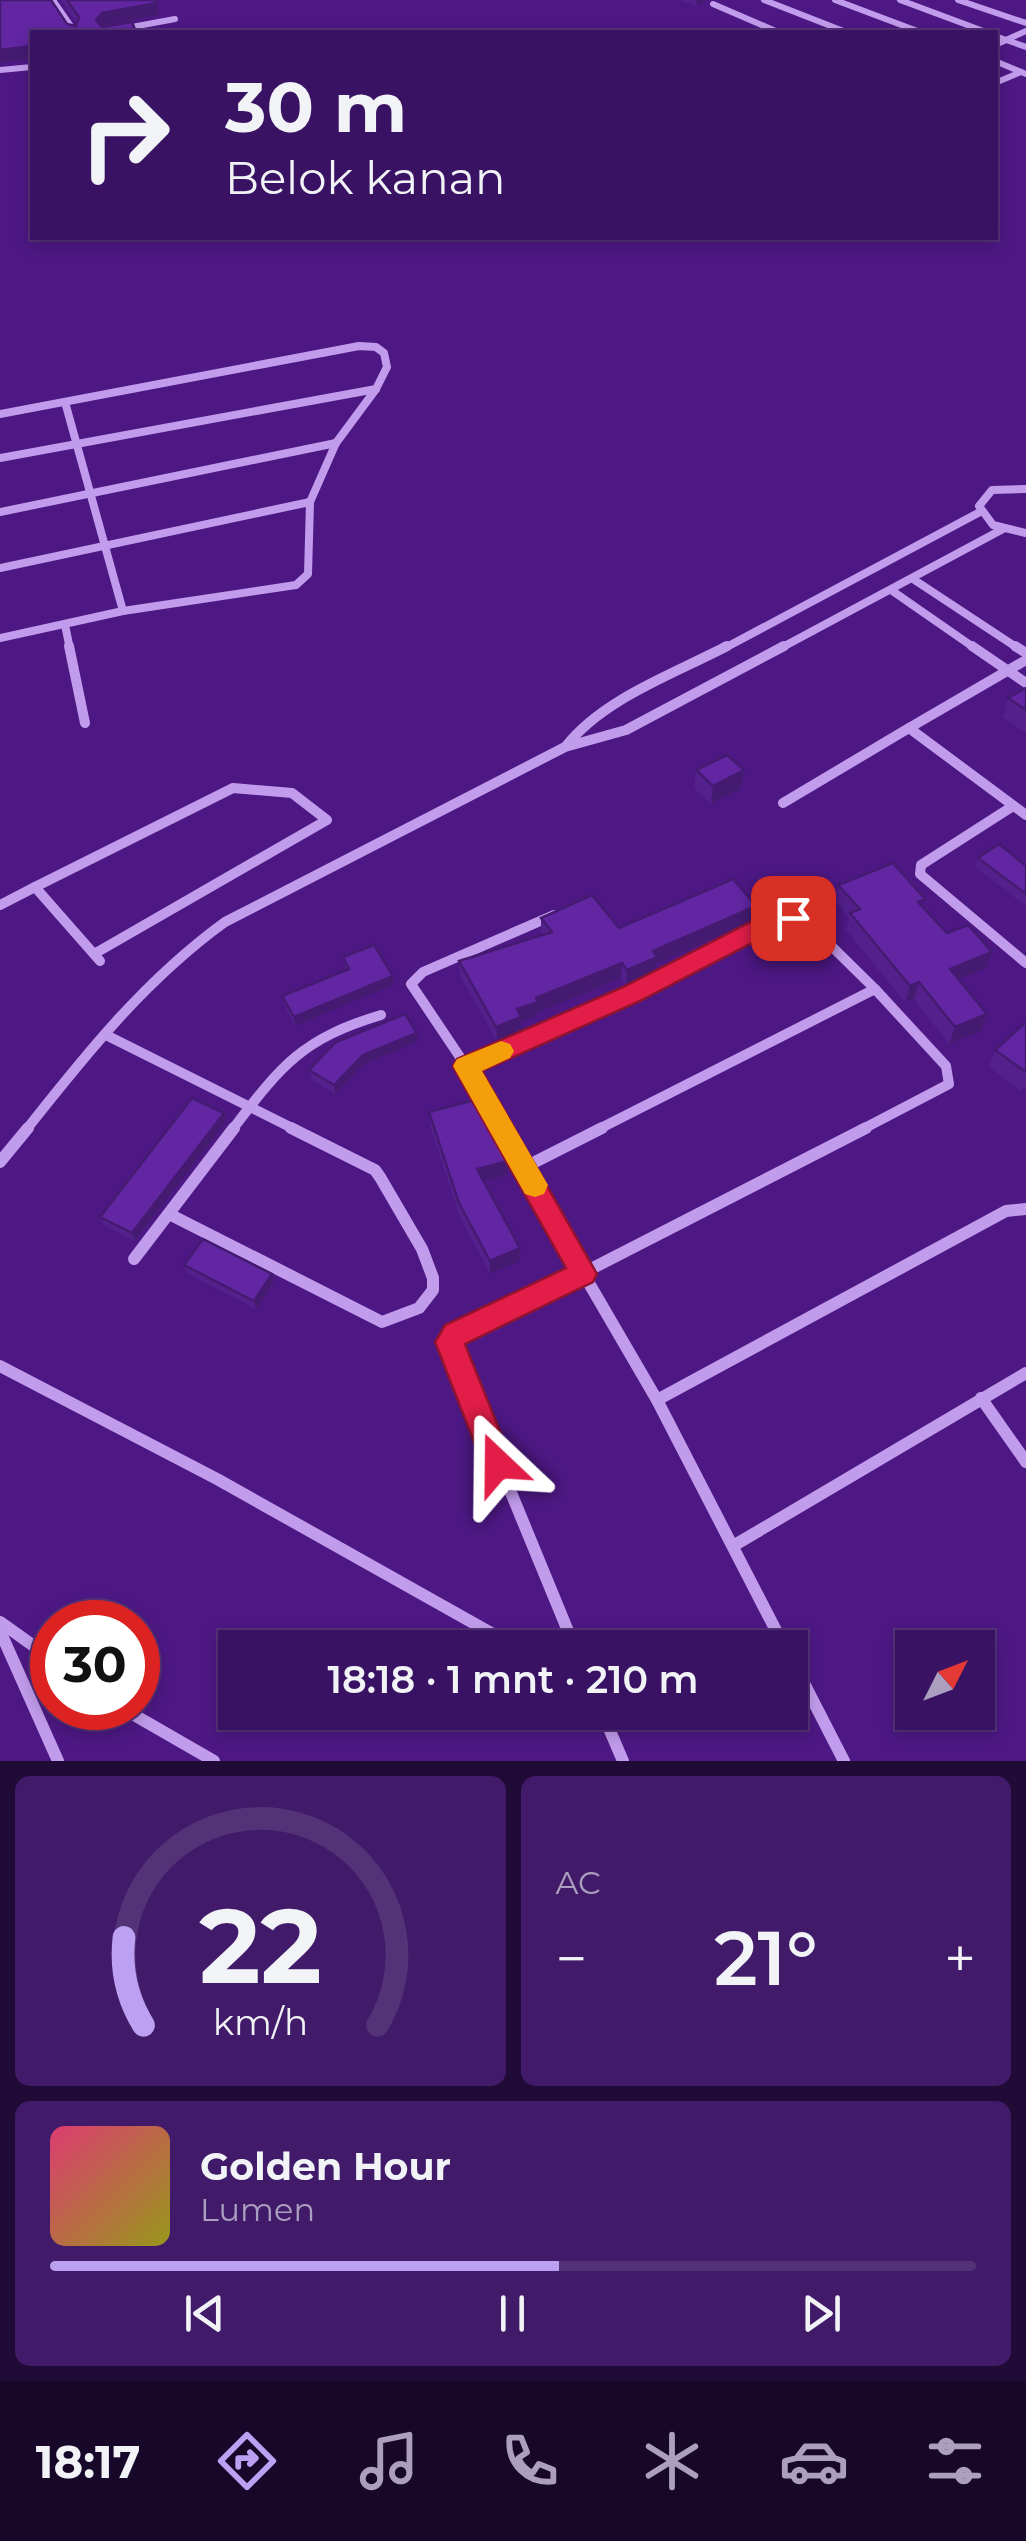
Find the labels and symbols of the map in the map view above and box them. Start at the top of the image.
pin [751,876,836,961]
position arrow [446,1412,550,1516]
speed limit sign: 30 [30,1600,160,1730]
north arrow [895,1630,995,1730]

